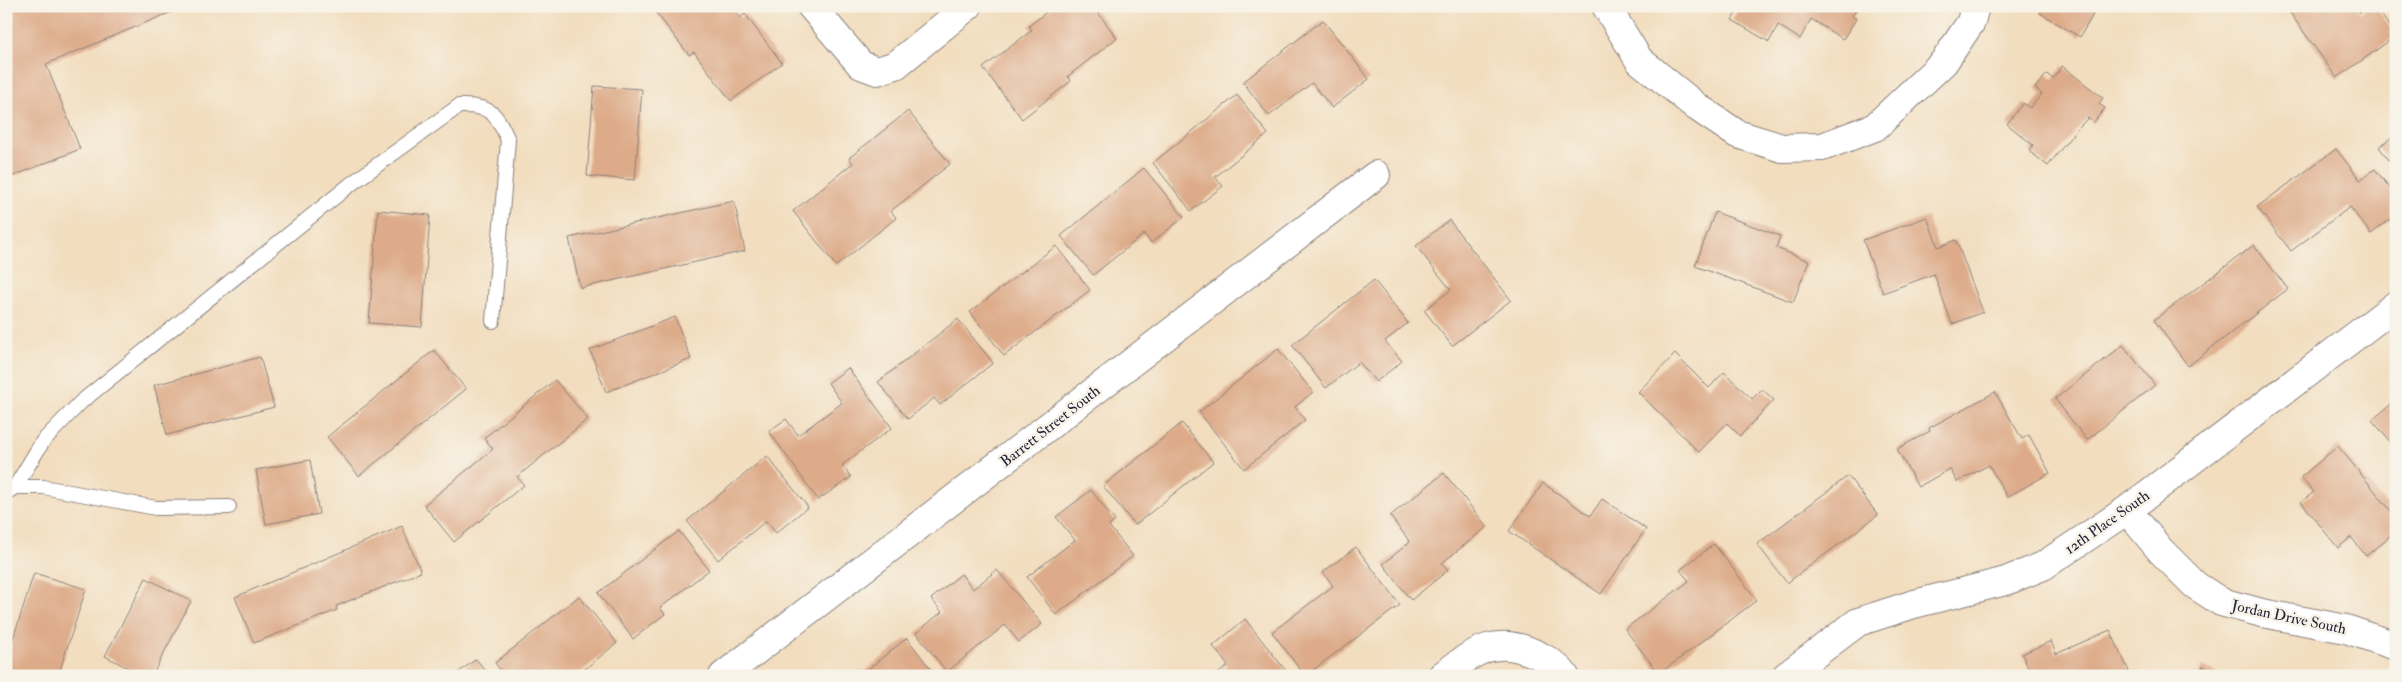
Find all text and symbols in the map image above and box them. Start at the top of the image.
street label: Barrett Street South [997,381,1104,471]
street label: 12th Place South [2061,486,2153,559]
street label: Jordan Drive South [2229,596,2348,640]

